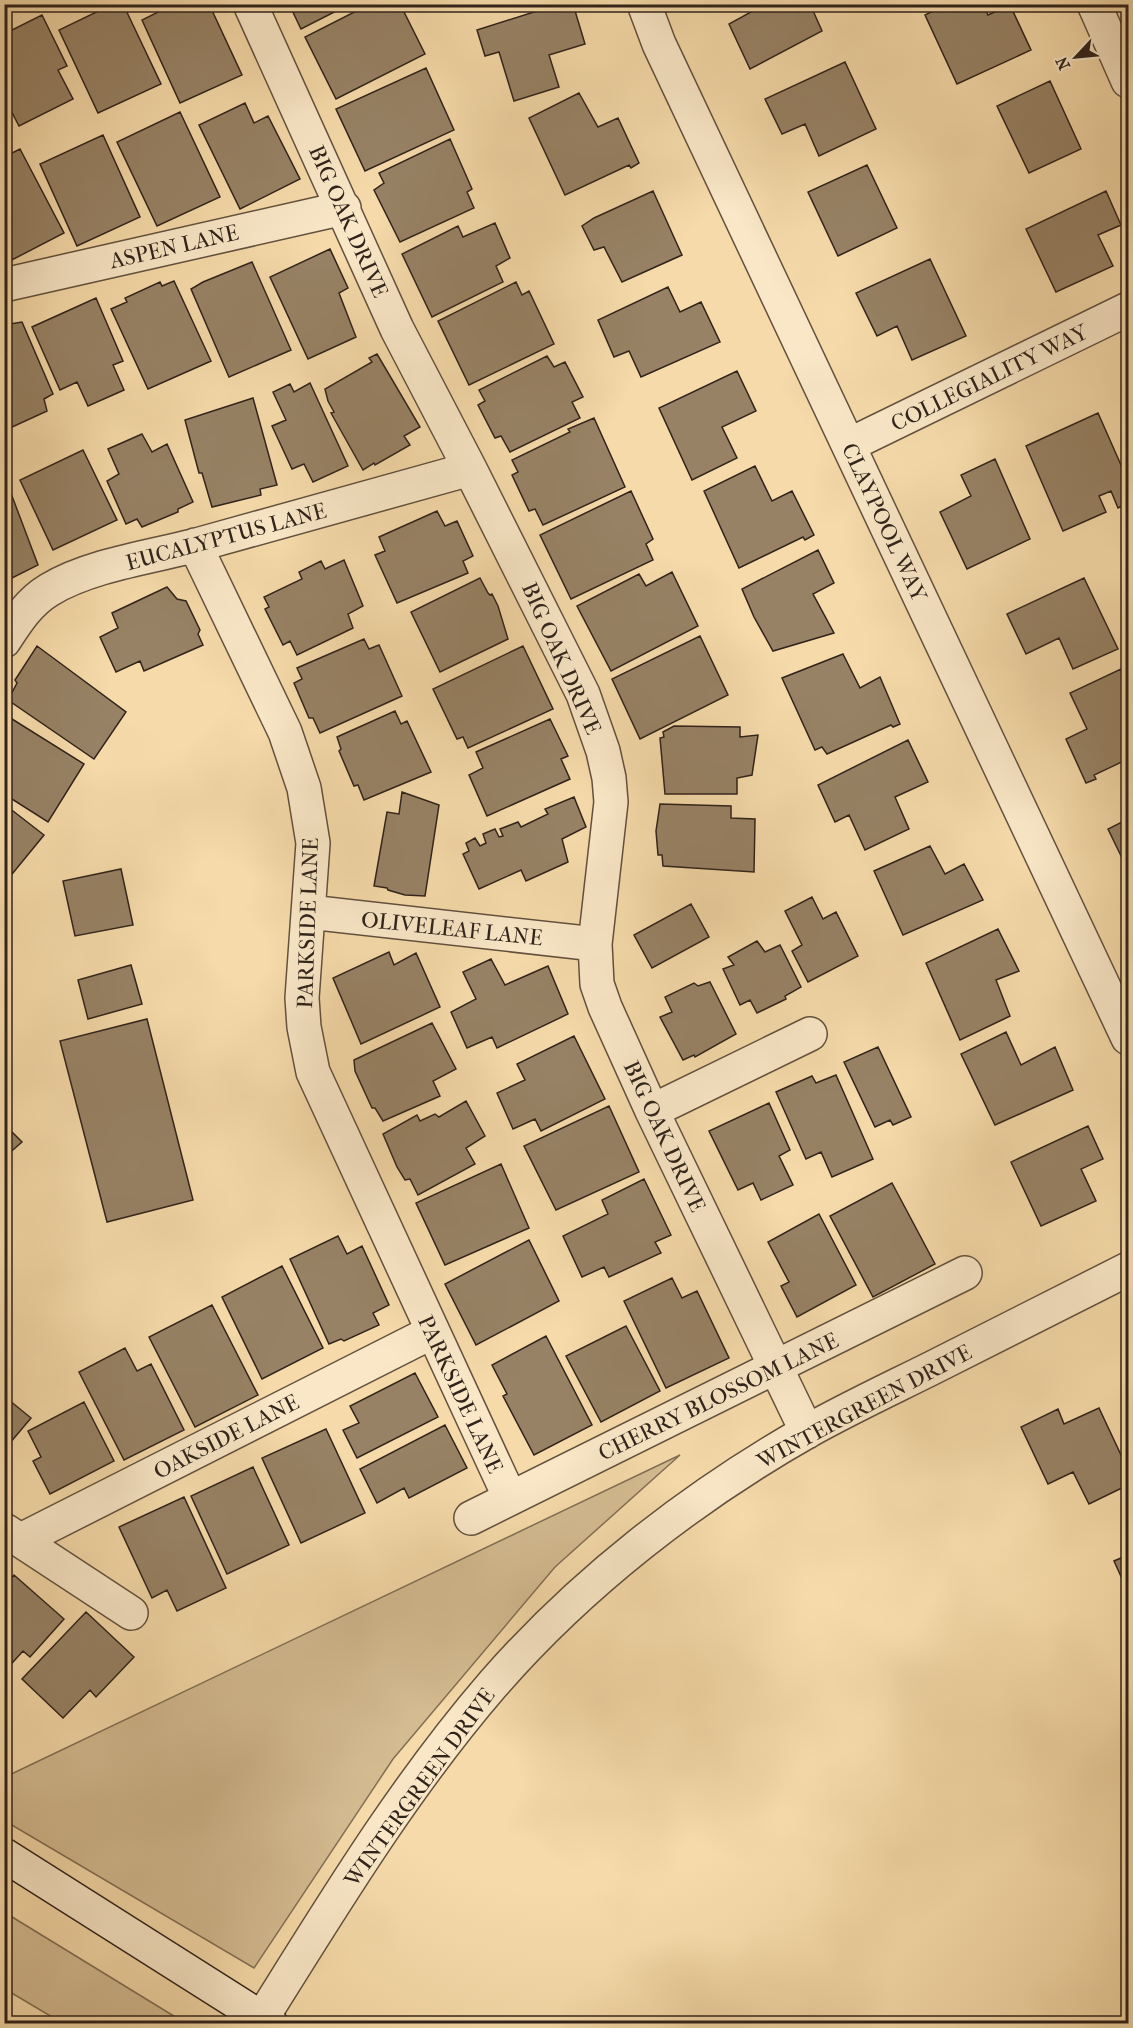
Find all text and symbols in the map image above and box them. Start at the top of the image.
north arrow [1046,27,1106,87]
text: N [1051,53,1074,73]
street label: BIG OAK DRIVE [303,141,393,301]
street label: ASPEN LANE [106,220,241,275]
street label: COLLEGIALITY WAY [887,319,1093,437]
street label: CLAYPOOL WAY [836,439,933,607]
street label: EUCALYPTUS LANE [123,498,329,576]
street label: BIG OAK DRIVE [516,578,606,738]
street label: PARKSIDE LANE [292,837,324,1009]
street label: OLIVELEAF LANE [360,907,544,951]
street label: BIG OAK DRIVE [618,1057,710,1216]
street label: PARKSIDE LANE [412,1311,508,1477]
street label: CHERRY BLOSSOM LANE [594,1327,843,1466]
street label: WINTERGREEN DRIVE [752,1339,976,1475]
street label: OAKSIDE LANE [149,1389,304,1485]
street label: WINTERGREEN DRIVE [338,1683,501,1893]

